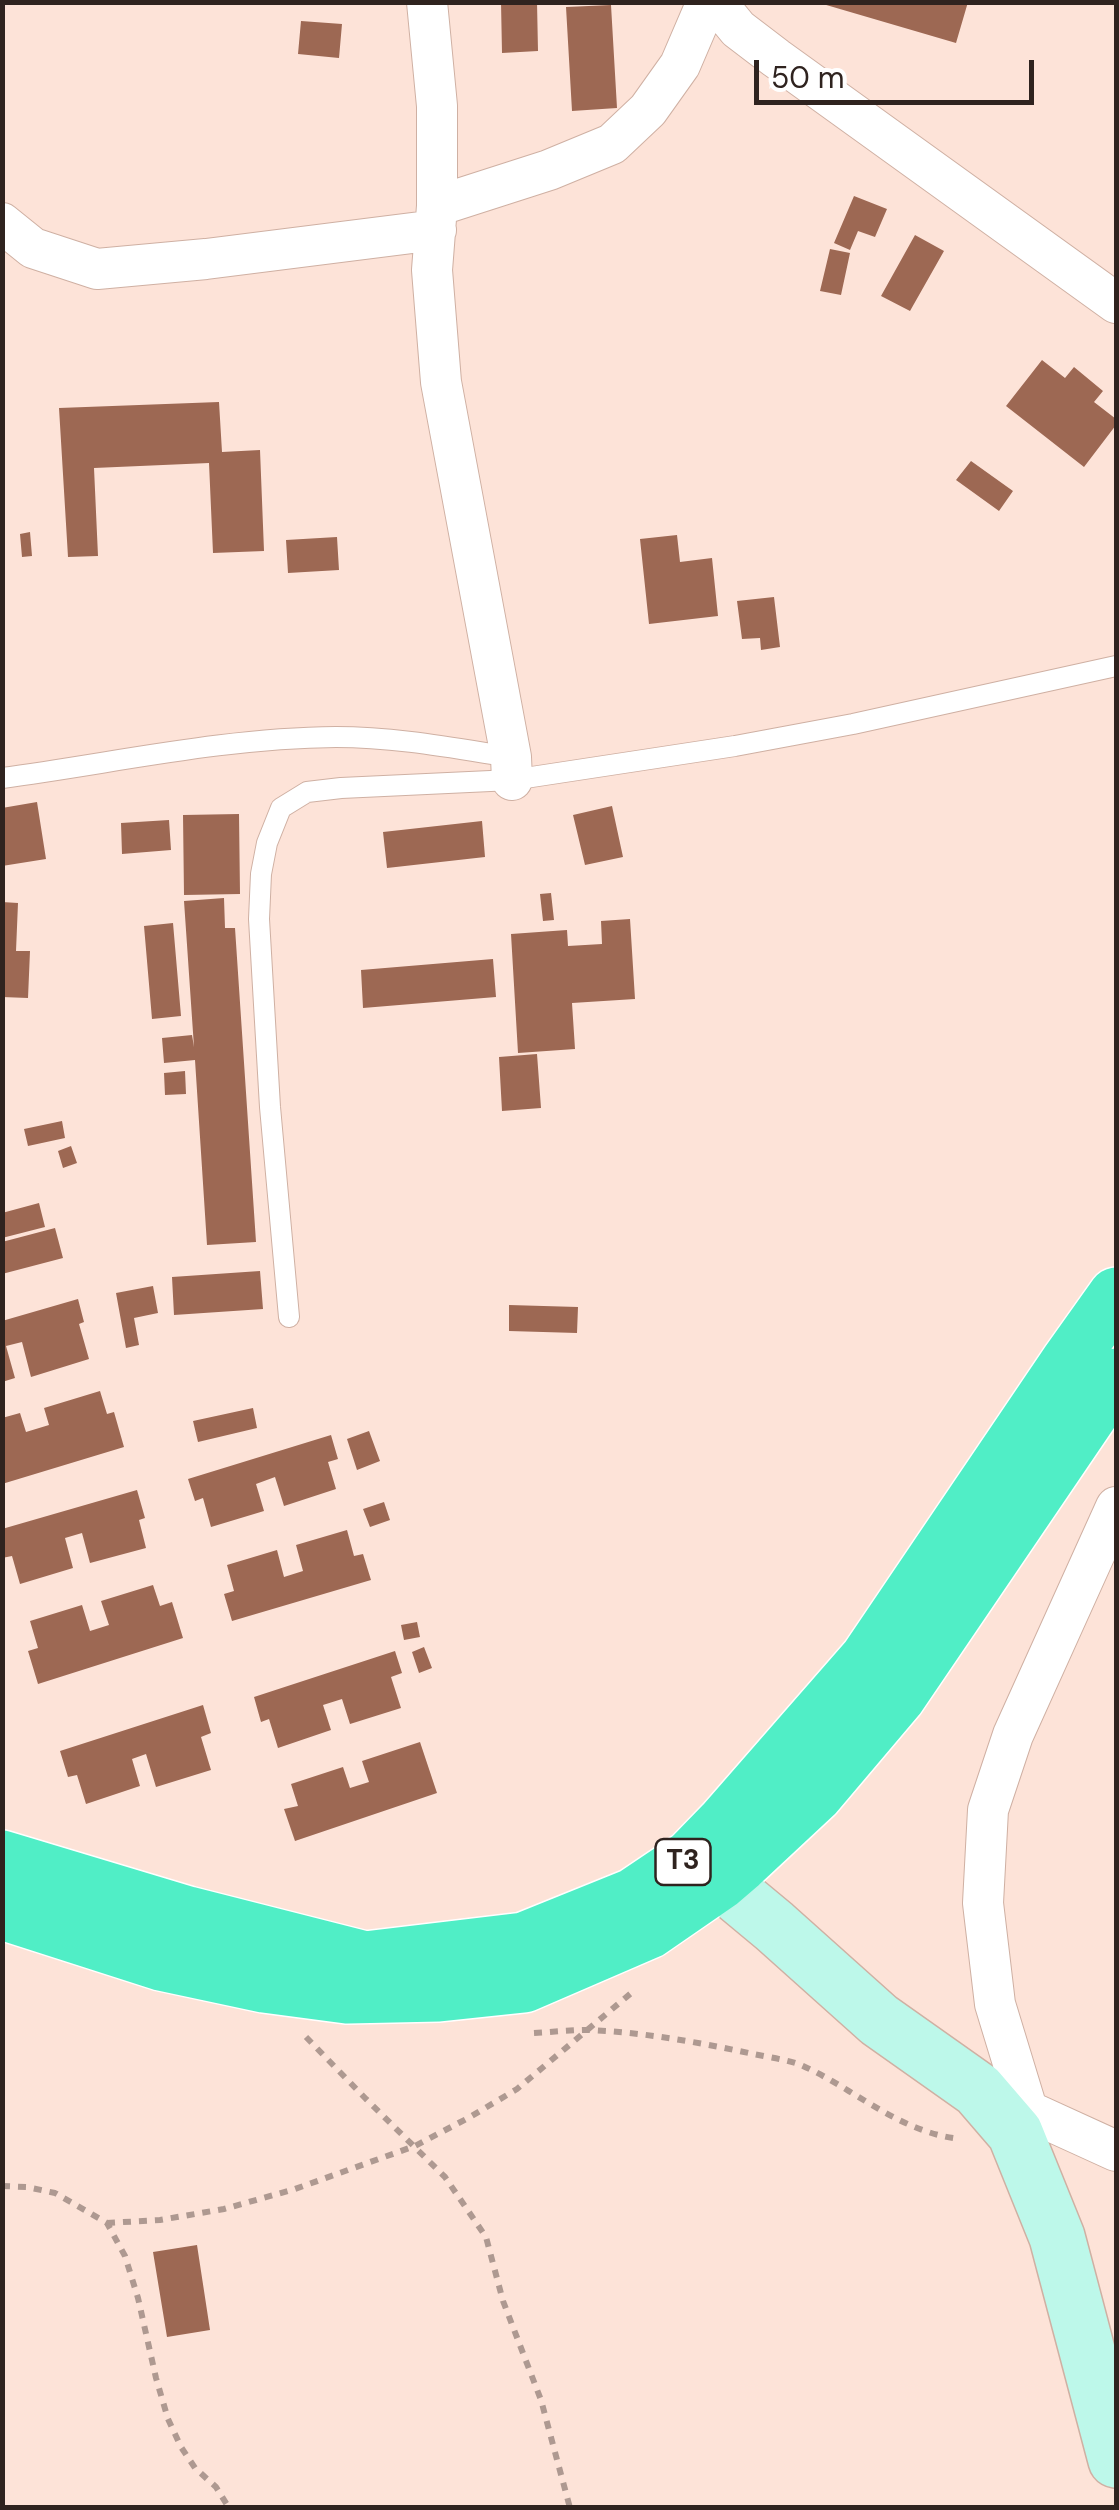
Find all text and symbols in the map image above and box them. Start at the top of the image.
scale bar [759,40,1039,102]
text: 50 m [771,58,845,97]
road number: T3 [656,1839,710,1885]

